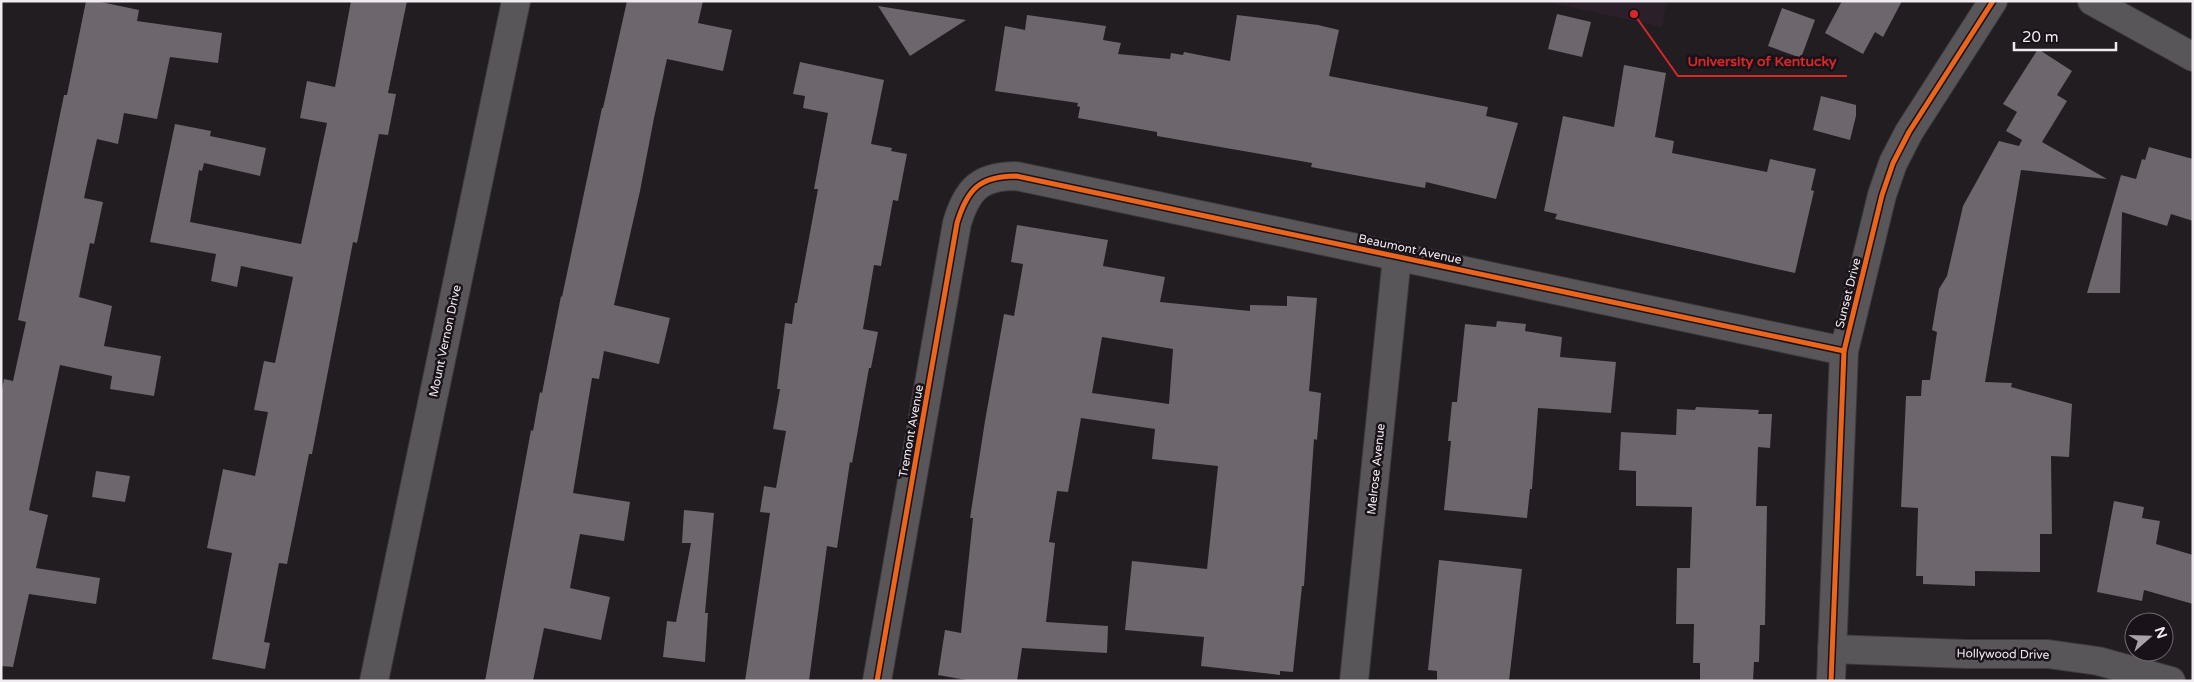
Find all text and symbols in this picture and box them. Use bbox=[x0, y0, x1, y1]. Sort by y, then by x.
scale bar bbox=[2014, 20, 2116, 52]
text: 20 m bbox=[2022, 28, 2059, 46]
callout: University of Kentucky bbox=[1678, 47, 1847, 76]
text: University of Kentucky bbox=[1687, 53, 1837, 70]
street label: Beaumont Avenue bbox=[1357, 231, 1463, 267]
street label: Sunset Drive bbox=[1833, 256, 1864, 329]
street label: Mount Vernon Drive bbox=[426, 283, 464, 398]
street label: Tremont Avenue bbox=[896, 383, 926, 478]
street label: Melrose Avenue bbox=[1364, 423, 1388, 515]
north arrow bbox=[2124, 612, 2174, 662]
text: N bbox=[2151, 625, 2171, 641]
street label: Hollywood Drive bbox=[1956, 646, 2050, 662]

